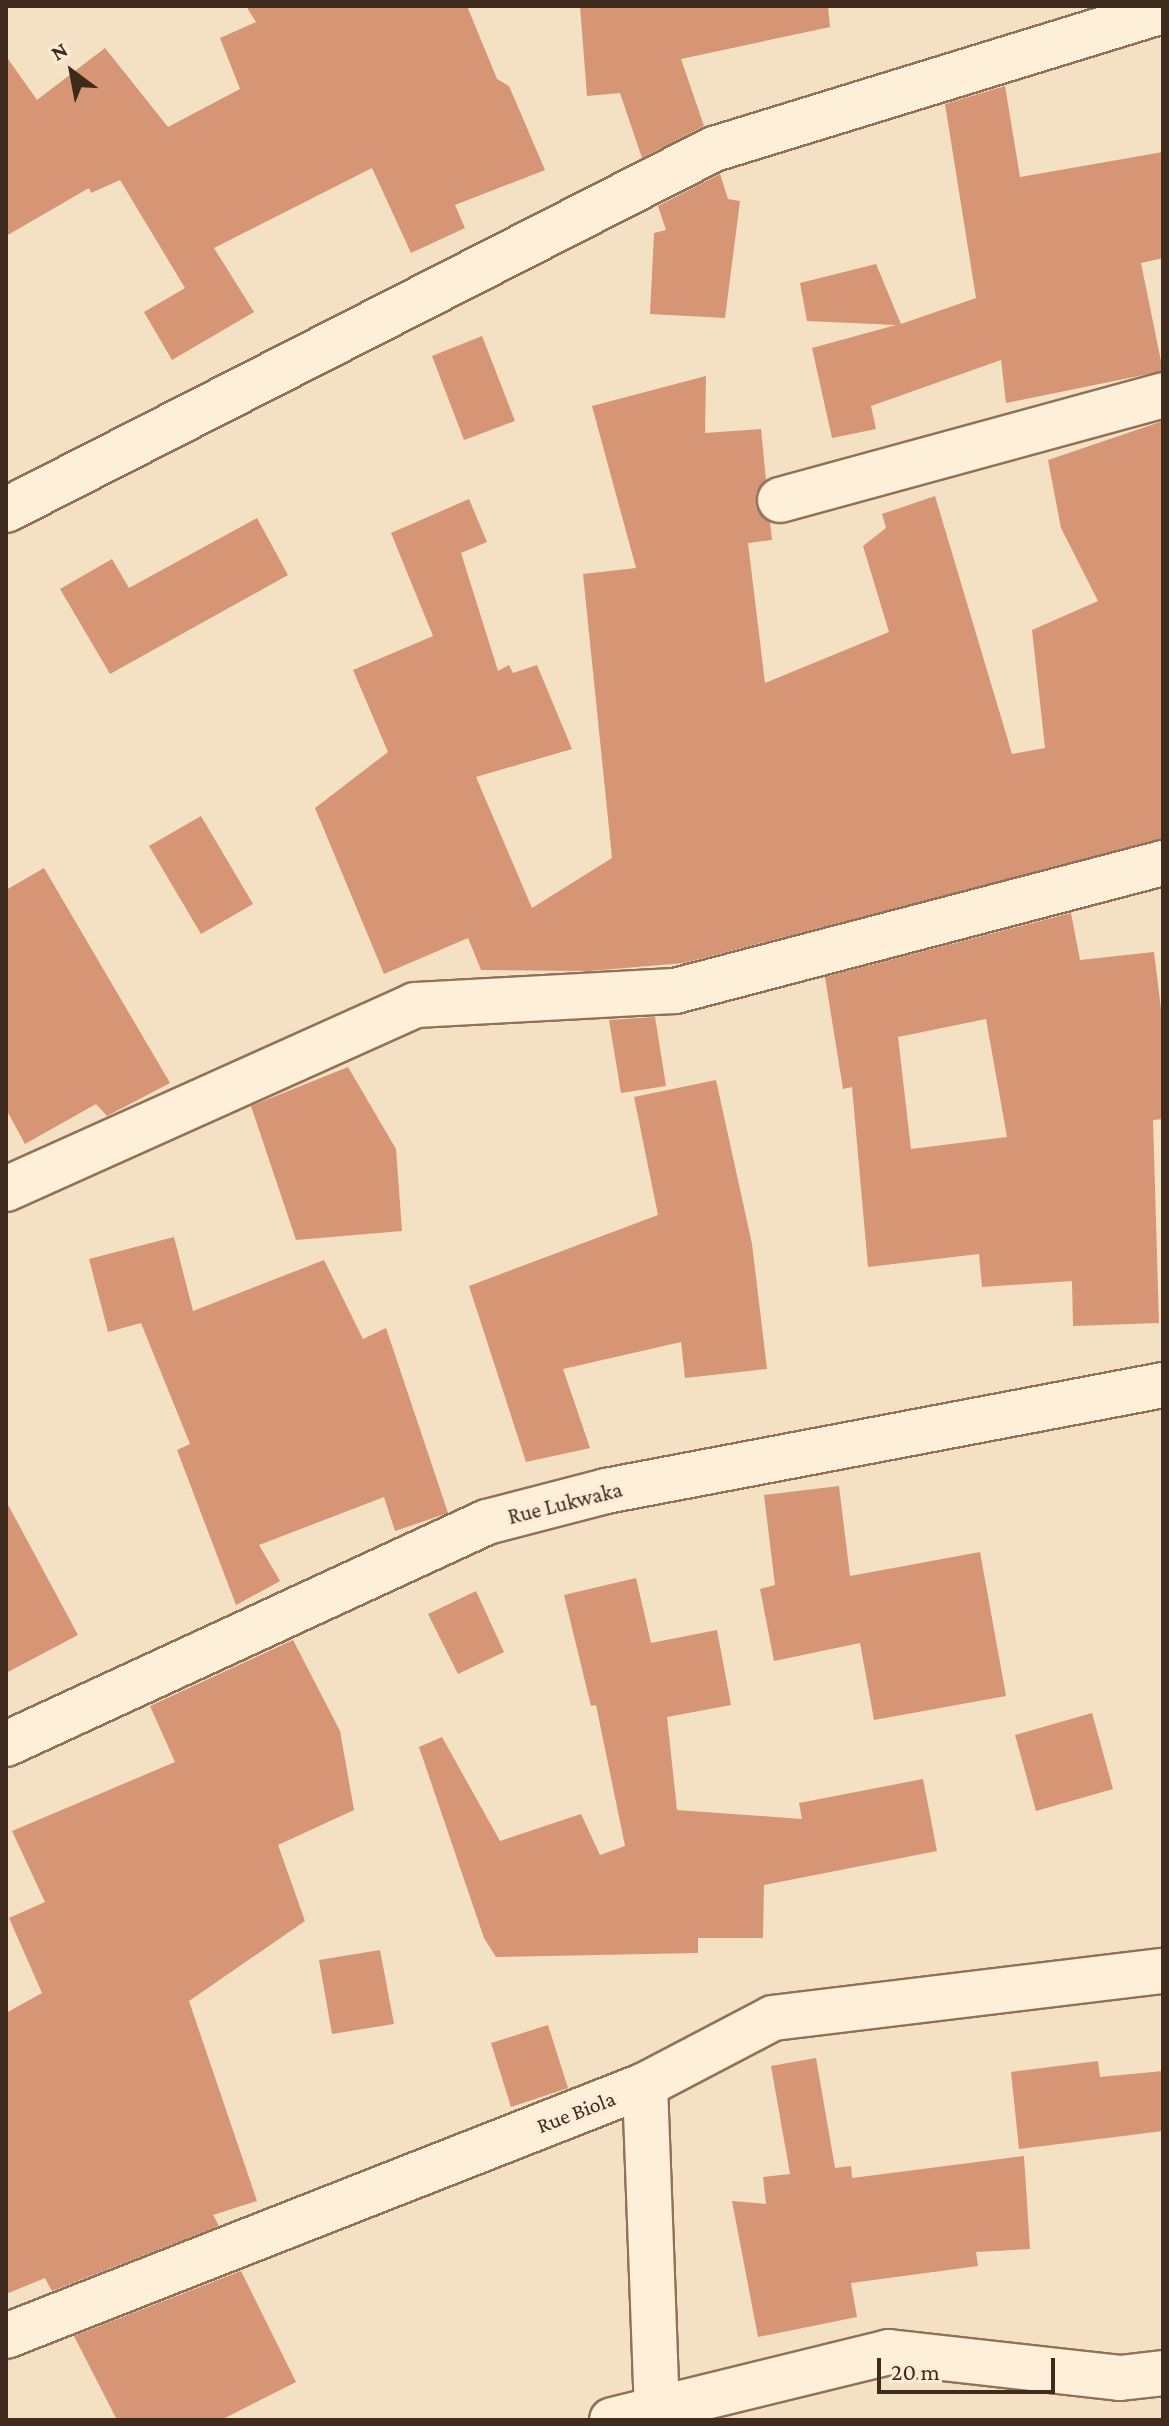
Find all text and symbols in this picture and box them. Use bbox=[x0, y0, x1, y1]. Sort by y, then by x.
north arrow bbox=[32, 32, 112, 112]
text: N bbox=[46, 37, 72, 66]
street label: Rue Lukwaka bbox=[505, 1476, 625, 1530]
street label: Rue Biola bbox=[533, 2085, 619, 2139]
scale bar bbox=[881, 2342, 1059, 2392]
text: 20 m bbox=[891, 2358, 940, 2385]

